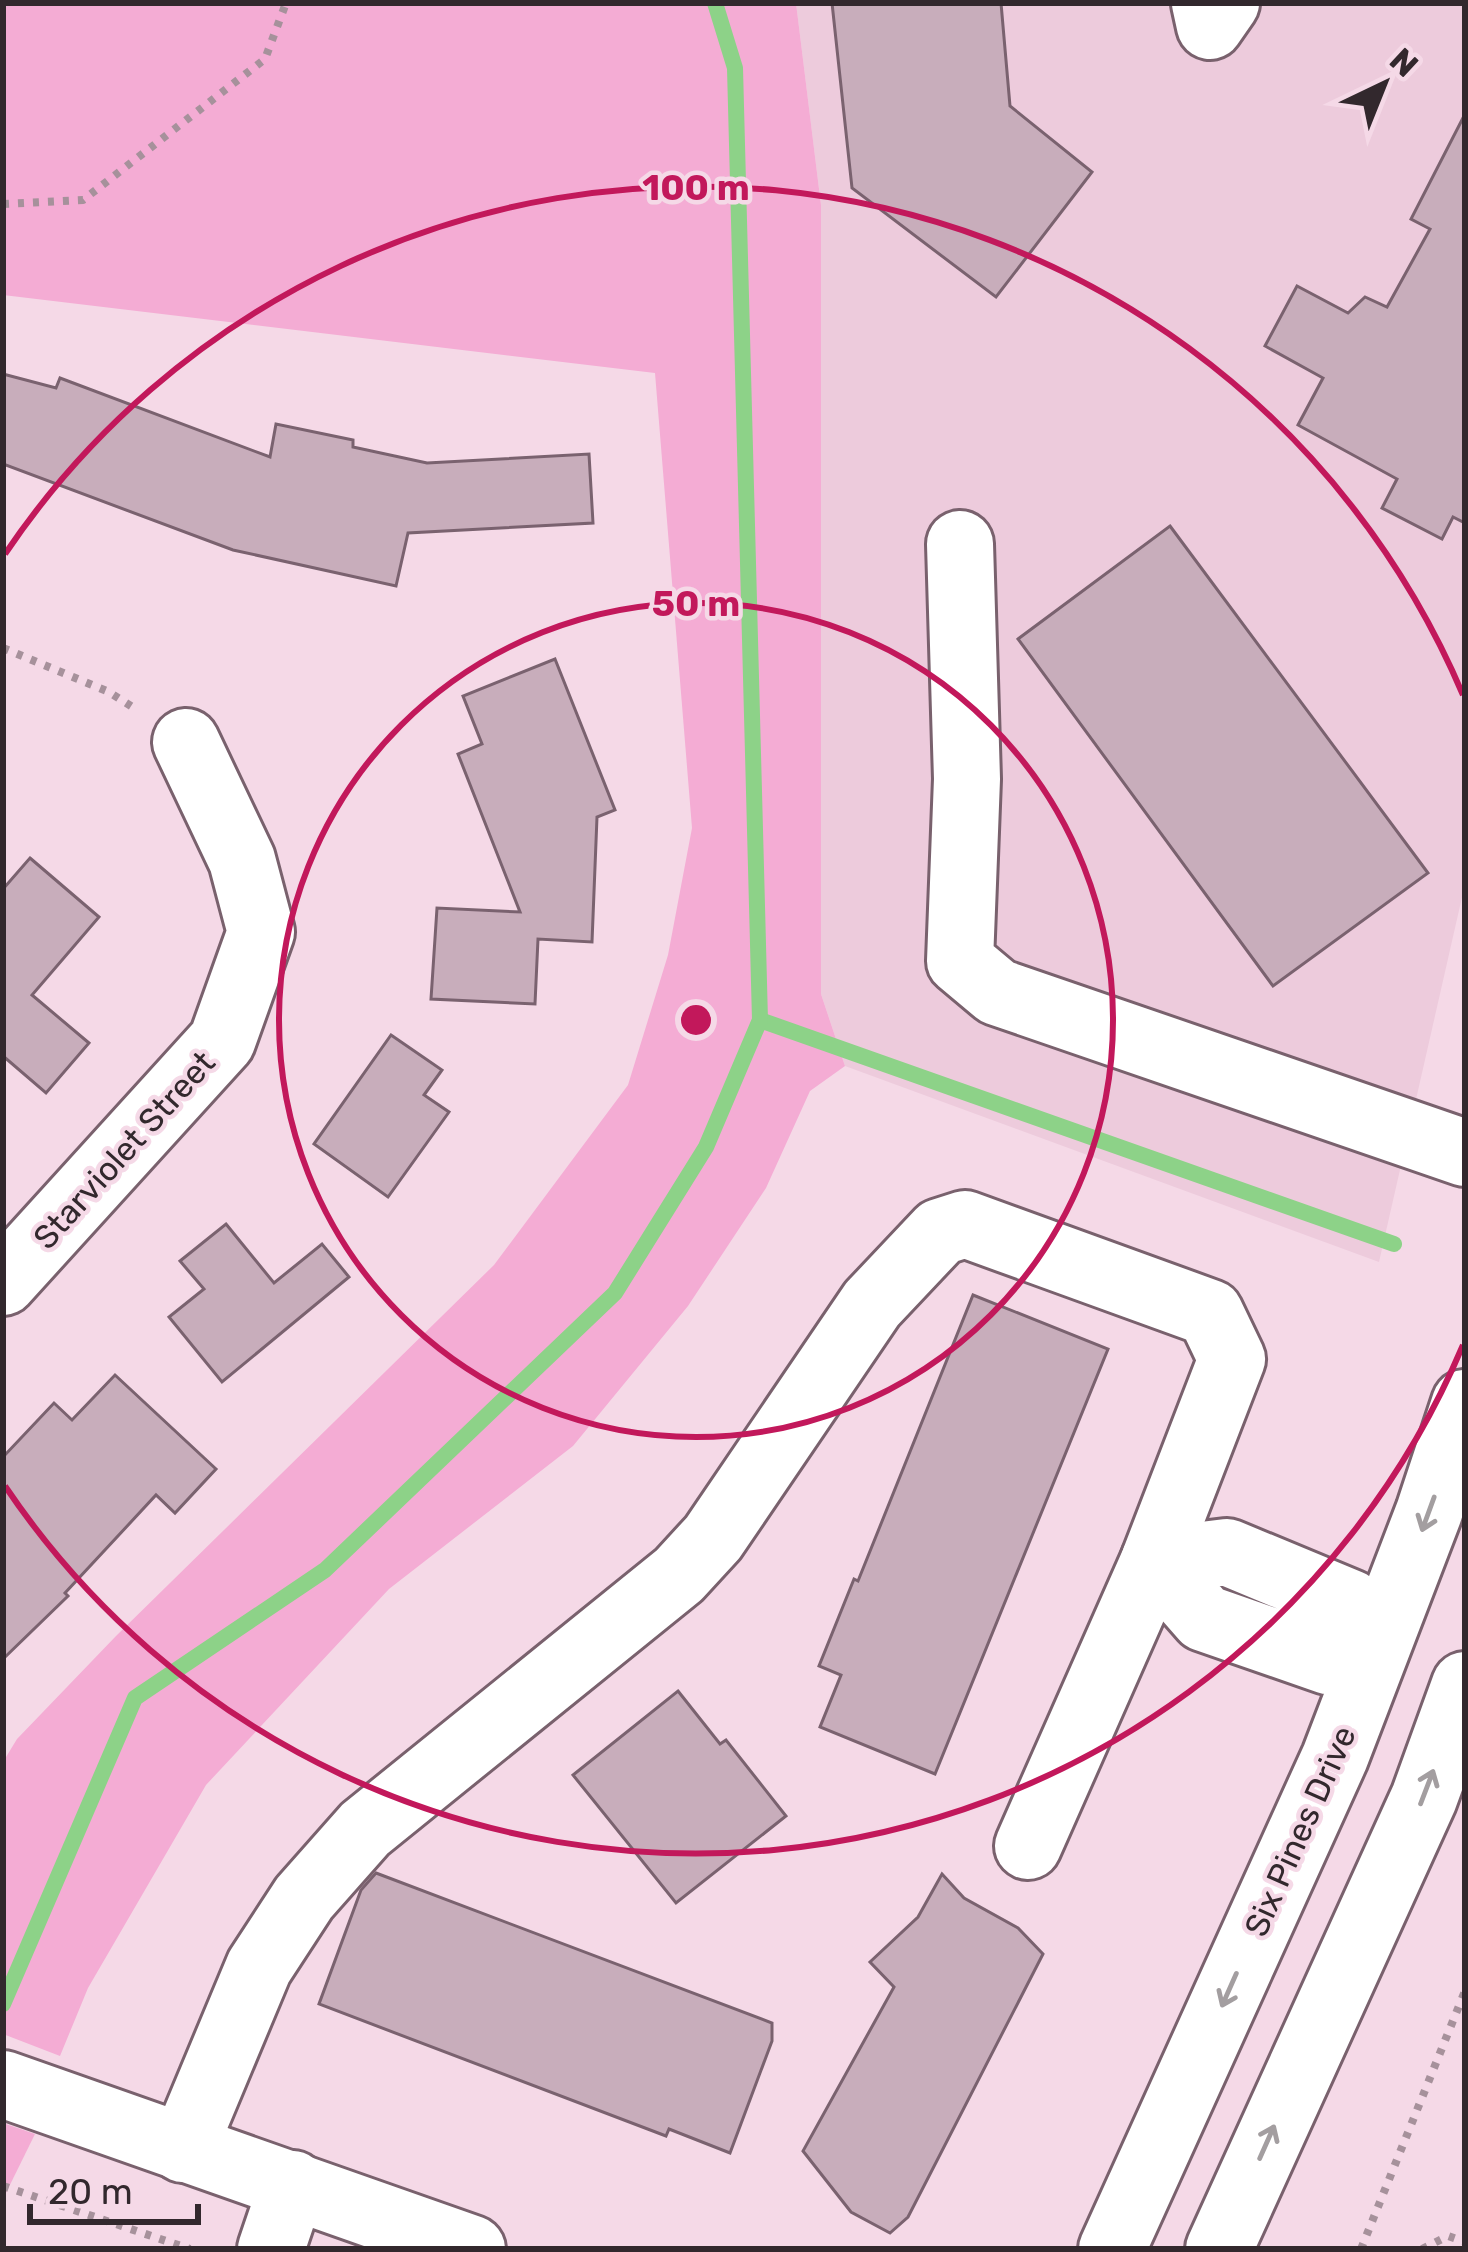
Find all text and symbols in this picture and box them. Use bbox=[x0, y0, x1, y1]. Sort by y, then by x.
north arrow bbox=[1324, 24, 1444, 144]
text: N bbox=[1382, 40, 1426, 85]
text: 100 m bbox=[642, 166, 750, 209]
text: 50 m bbox=[652, 582, 740, 625]
centre of rings bbox=[675, 999, 717, 1041]
street label: Starviolet Street bbox=[25, 1043, 223, 1257]
one-way arrow bbox=[1416, 1495, 1437, 1532]
street label: Six Pines Drive bbox=[1236, 1720, 1364, 1942]
one-way arrow bbox=[1418, 1769, 1440, 1806]
one-way arrow bbox=[1217, 1972, 1239, 2008]
one-way arrow bbox=[1257, 2125, 1279, 2161]
scale bar bbox=[30, 2150, 198, 2224]
text: 20 m bbox=[48, 2170, 133, 2213]

